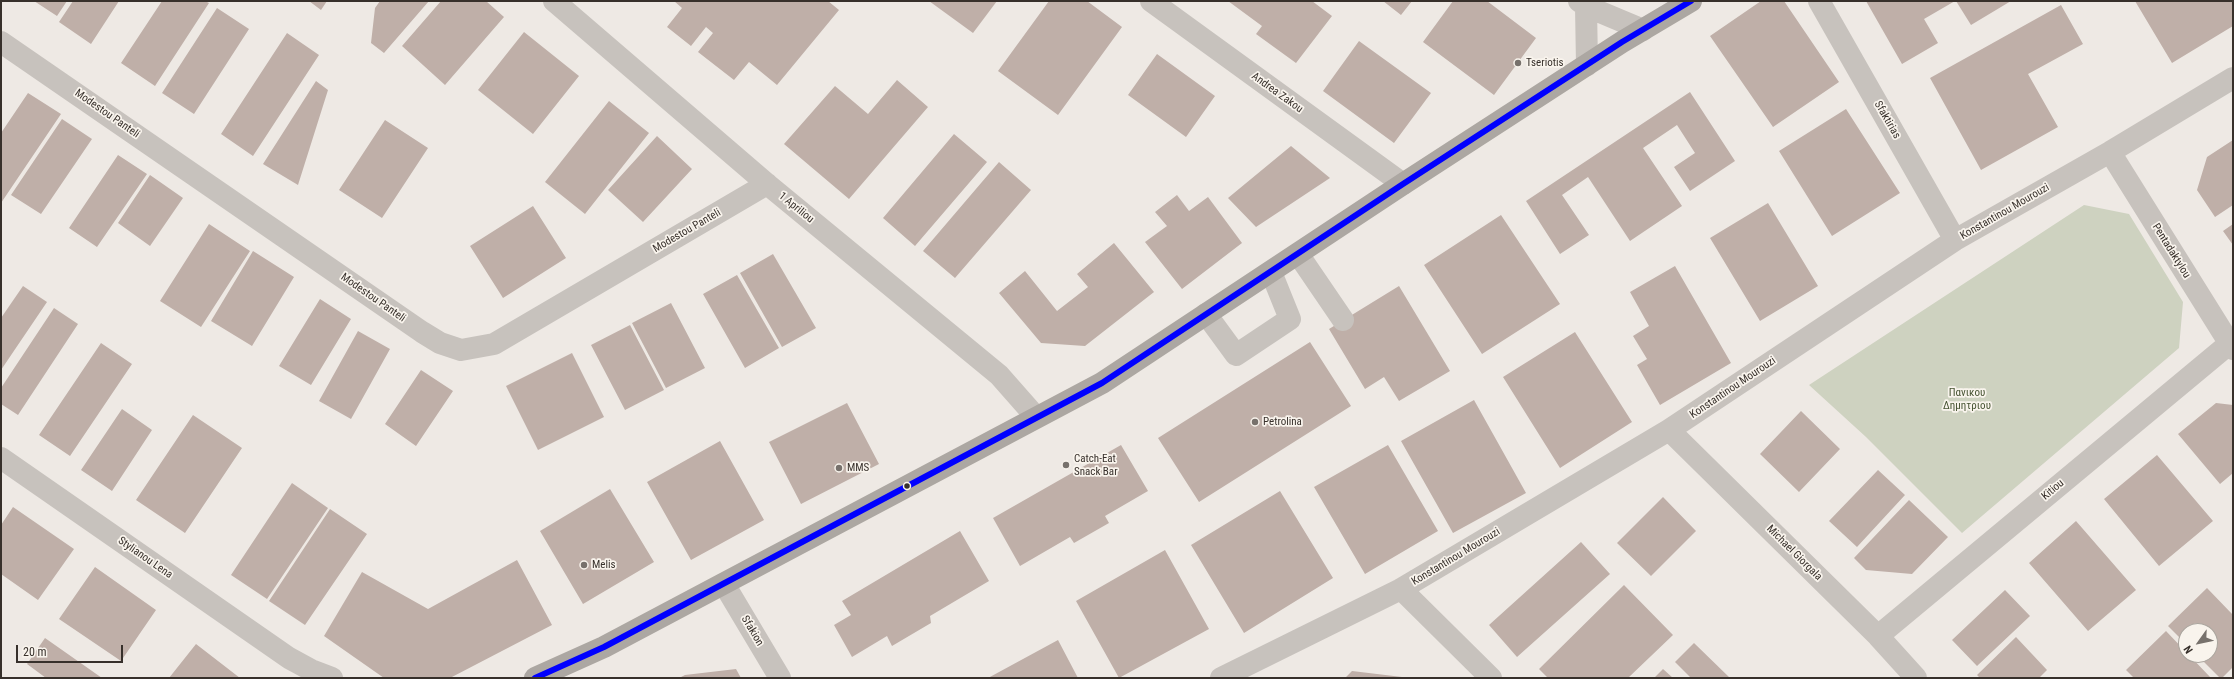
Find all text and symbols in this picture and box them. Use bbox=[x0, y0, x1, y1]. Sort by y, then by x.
place label: Tseriotis bbox=[1526, 56, 1563, 70]
marker: Tseriotis bbox=[1513, 58, 1523, 68]
street label: Andrea Zakou bbox=[1249, 70, 1305, 116]
street label: Modestou Panteli bbox=[72, 87, 142, 141]
street label: Sfaktirias bbox=[1871, 99, 1903, 141]
street label: Konstantinou Mourouzi bbox=[1958, 181, 2052, 243]
street label: 1 Apriliou bbox=[776, 190, 816, 226]
street label: Modestou Panteli bbox=[651, 206, 723, 256]
street label: Pentadaktylou bbox=[2149, 221, 2193, 281]
street label: Modestou Panteli bbox=[338, 271, 408, 325]
street label: Konstantinou Mourouzi bbox=[1688, 354, 1778, 422]
park label: Πανικου Δημητριου bbox=[1943, 386, 1991, 412]
place label: Petrolina bbox=[1263, 415, 1302, 429]
marker: Petrolina bbox=[1250, 417, 1260, 427]
place label: Catch-Eat Snack Bar bbox=[1074, 452, 1117, 478]
marker: Catch-Eat Snack Bar bbox=[1061, 460, 1071, 470]
place label: MMS bbox=[847, 461, 869, 475]
marker: MMS bbox=[834, 463, 844, 473]
street label: Kitiou bbox=[2039, 477, 2067, 503]
unlabelled marker bbox=[902, 481, 912, 491]
street label: Michael Giorgala bbox=[1764, 523, 1824, 583]
street label: Konstantinou Mourouzi bbox=[1409, 525, 1503, 589]
street label: Stylianou Lena bbox=[115, 534, 175, 582]
place label: Melis bbox=[592, 558, 616, 572]
marker: Melis bbox=[579, 560, 589, 570]
street label: Sfakion bbox=[738, 614, 766, 648]
north arrow bbox=[2178, 623, 2218, 663]
scale bar bbox=[18, 637, 125, 663]
text: N bbox=[2181, 643, 2196, 656]
text: 20 m bbox=[23, 645, 47, 659]

